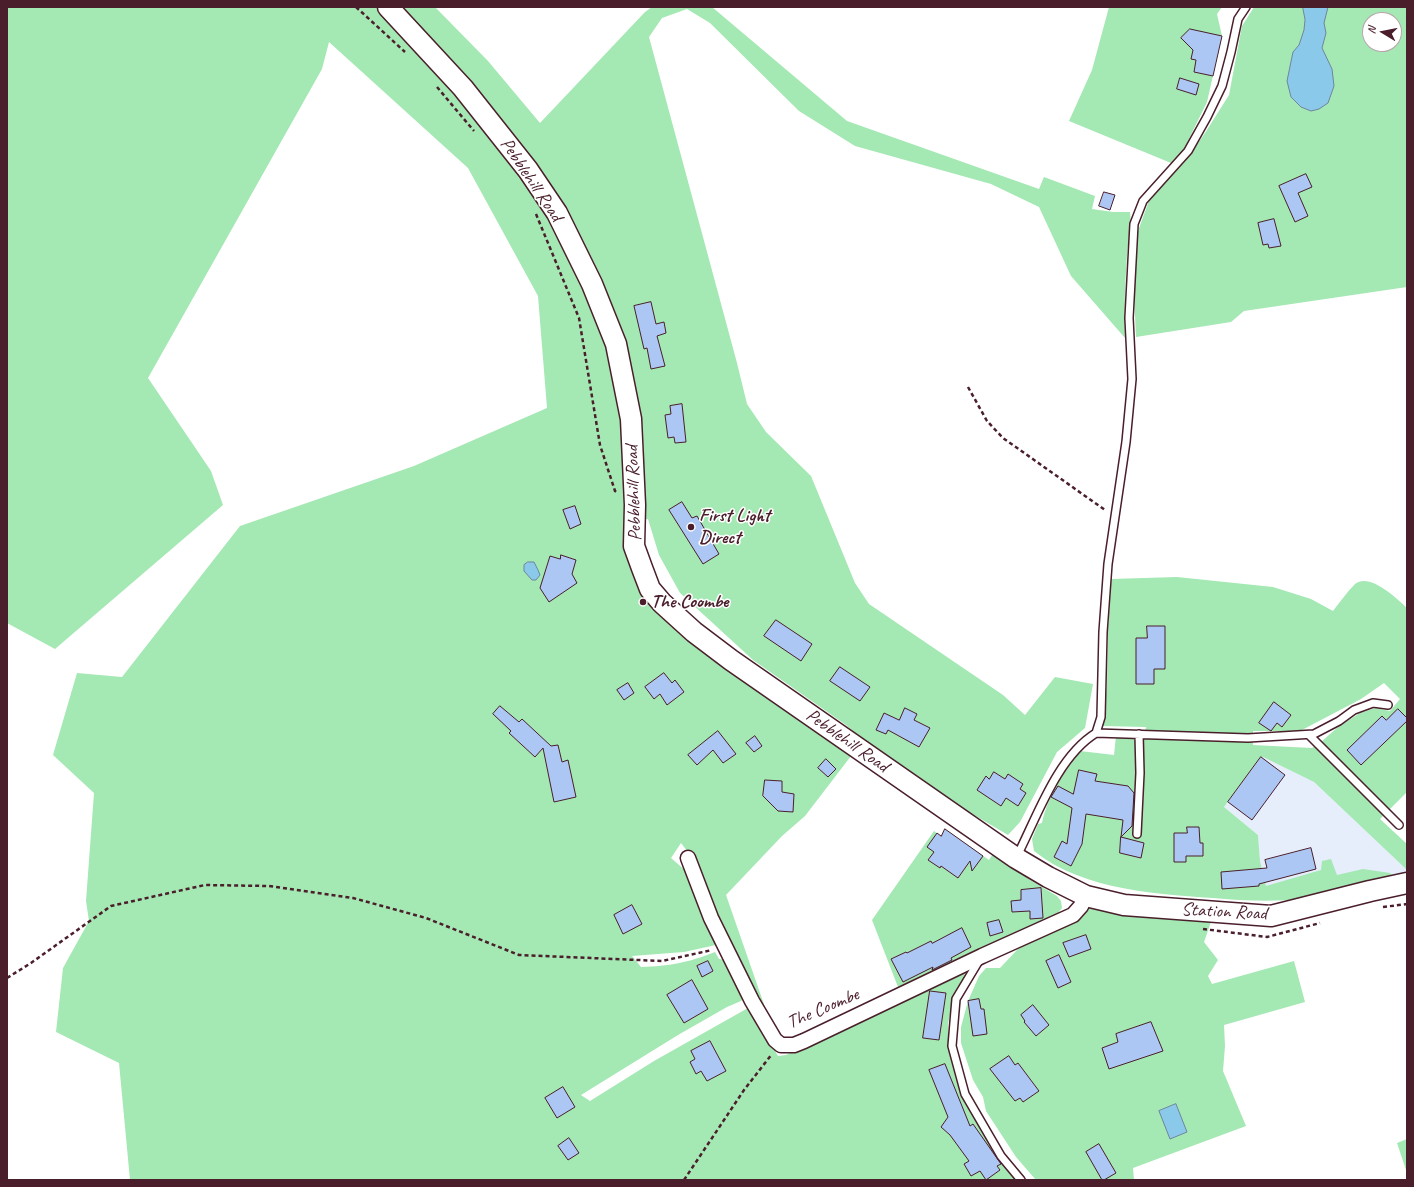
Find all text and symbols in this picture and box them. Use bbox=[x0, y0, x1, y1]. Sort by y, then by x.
north arrow bbox=[1362, 12, 1402, 52]
text: N bbox=[1364, 26, 1379, 35]
street label: Pebblehill Road bbox=[495, 134, 567, 226]
street label: Pebblehill Road bbox=[621, 445, 647, 541]
place label: First Light Direct bbox=[699, 505, 770, 549]
marker: First Light Direct bbox=[686, 522, 696, 532]
place label: The Coombe bbox=[651, 591, 728, 613]
marker: The Coombe bbox=[638, 597, 648, 607]
street label: Pebblehill Road bbox=[801, 704, 893, 778]
street label: Station Road bbox=[1181, 898, 1267, 926]
street label: The Coombe bbox=[784, 984, 862, 1034]

